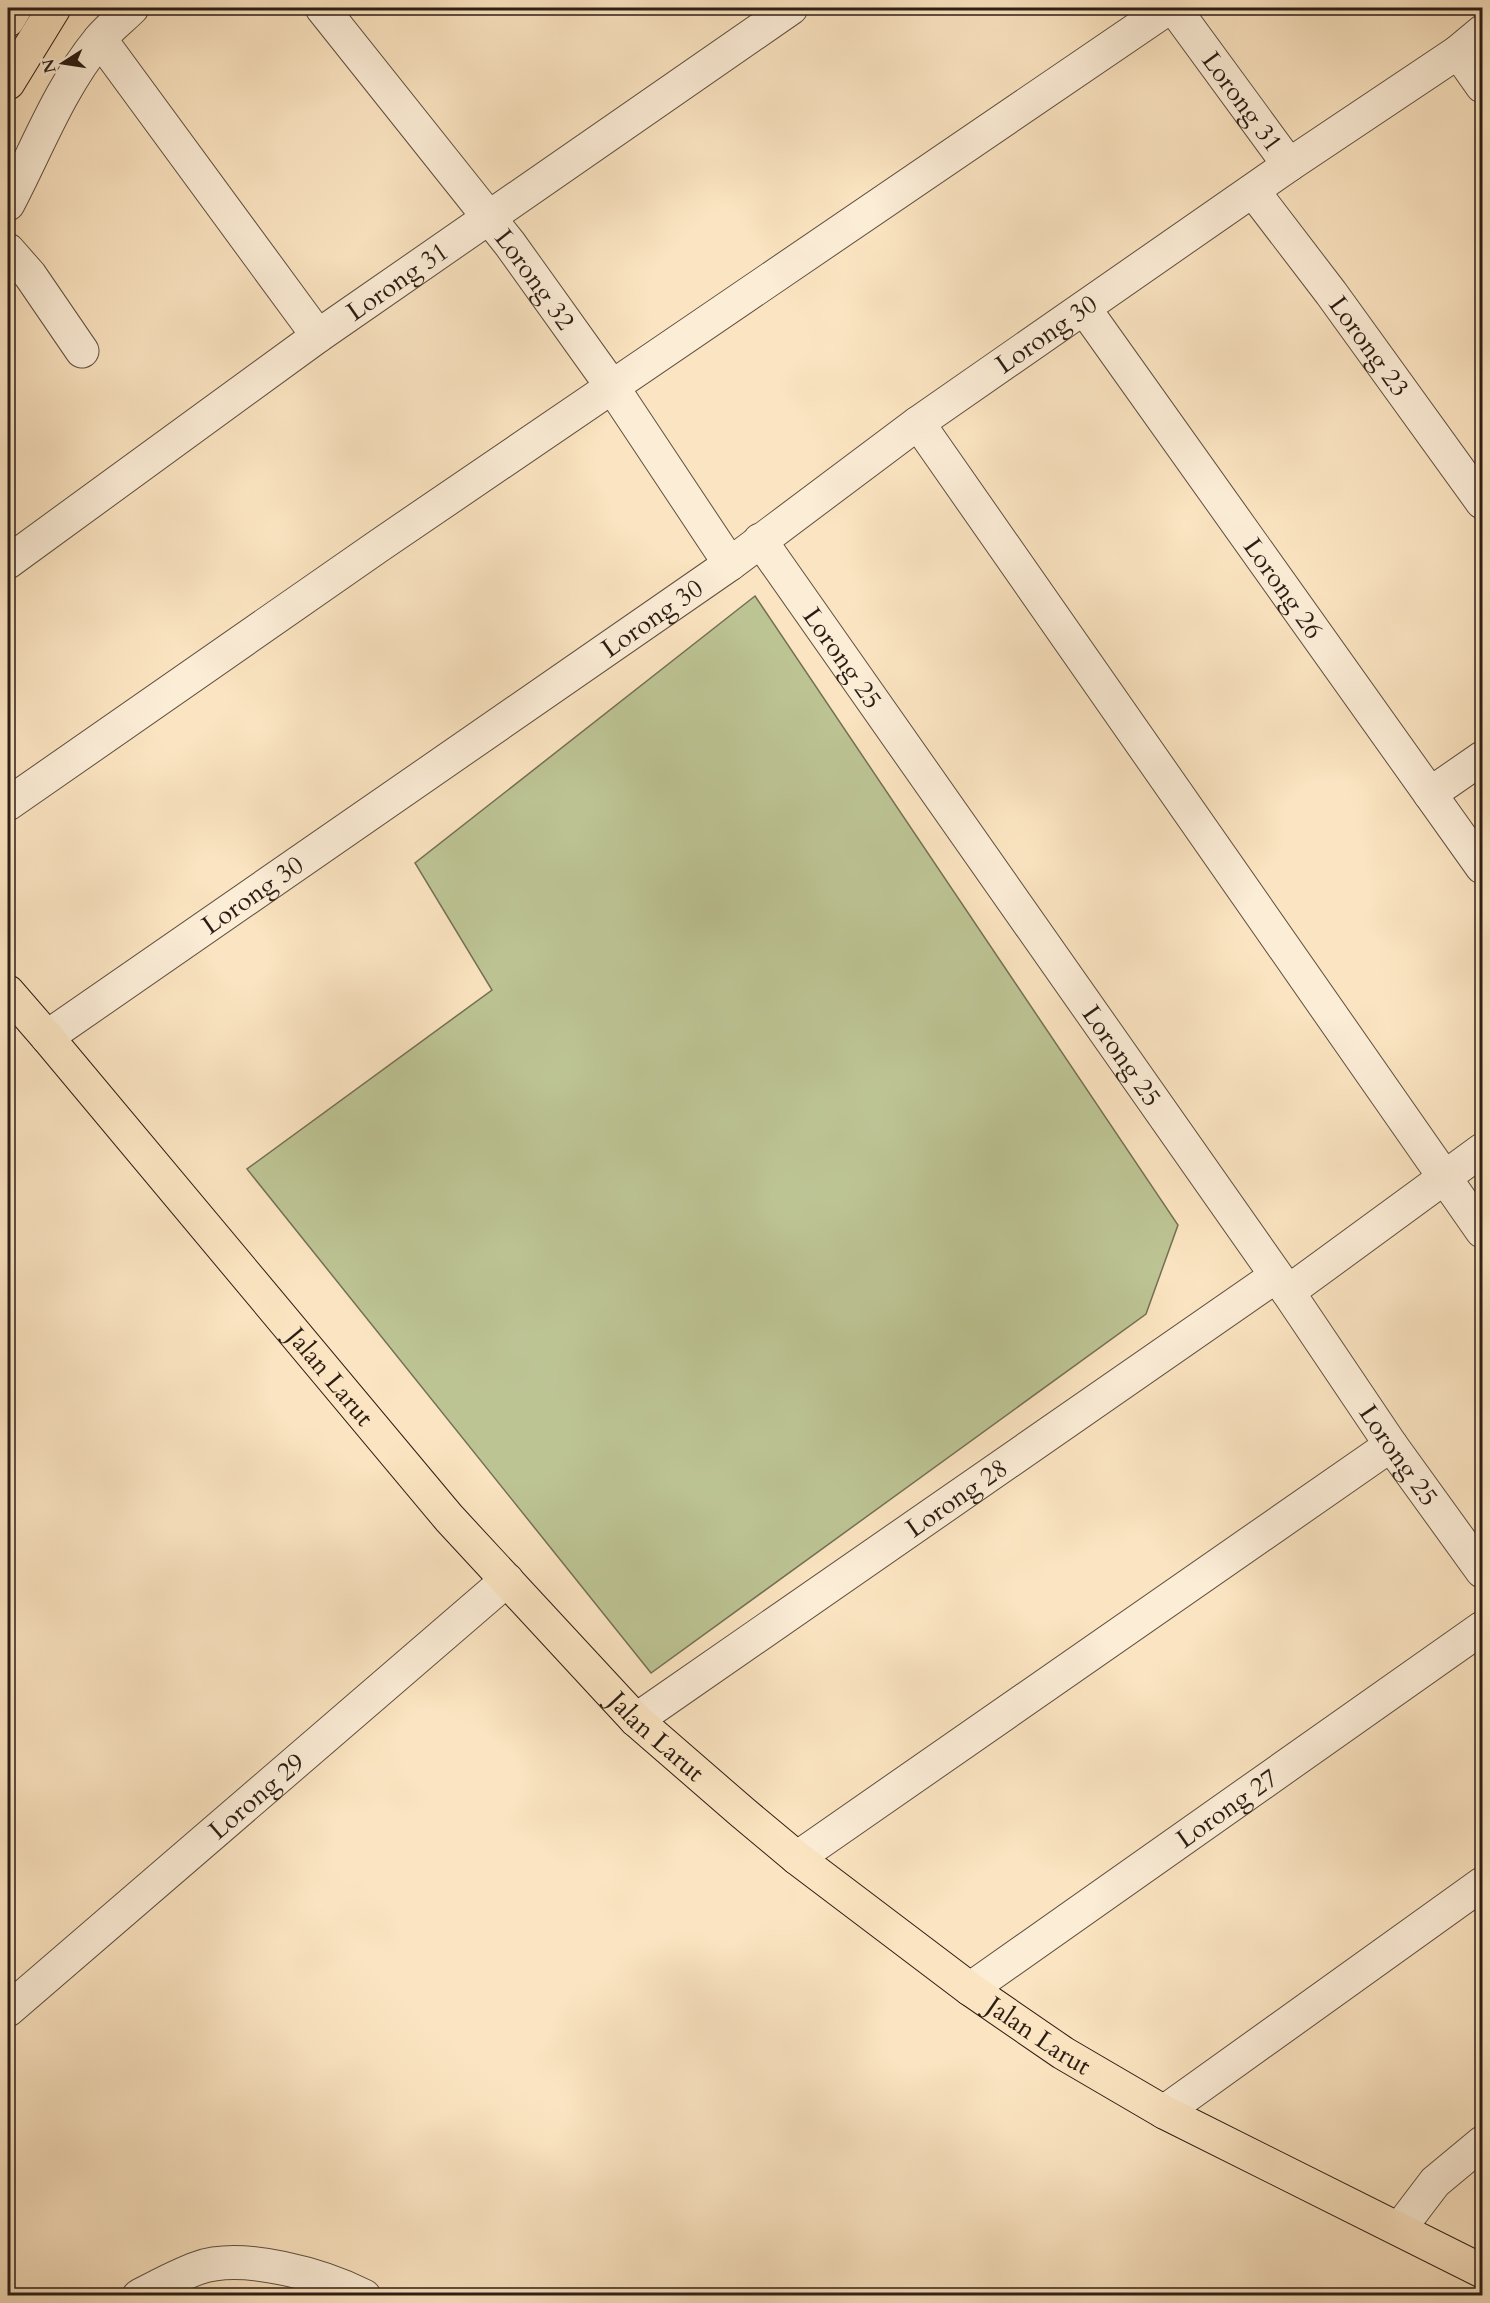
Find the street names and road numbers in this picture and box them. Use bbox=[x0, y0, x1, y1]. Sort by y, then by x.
street label: Lorong 31 bbox=[1194, 44, 1291, 159]
street label: Lorong 32 bbox=[487, 221, 583, 337]
street label: Lorong 31 bbox=[339, 234, 455, 329]
street label: Lorong 30 bbox=[988, 286, 1104, 381]
street label: Lorong 23 bbox=[1321, 289, 1418, 404]
street label: Lorong 26 bbox=[1236, 531, 1332, 646]
street label: Lorong 30 bbox=[594, 570, 710, 665]
street label: Lorong 25 bbox=[795, 600, 890, 716]
street label: Lorong 30 bbox=[195, 847, 310, 942]
street label: Lorong 25 bbox=[1074, 998, 1170, 1113]
street label: Jalan Larut bbox=[277, 1317, 382, 1433]
street label: Lorong 25 bbox=[1351, 1398, 1447, 1513]
street label: Lorong 28 bbox=[899, 1450, 1014, 1545]
street label: Jalan Larut bbox=[598, 1681, 712, 1789]
street label: Lorong 29 bbox=[201, 1745, 312, 1847]
street label: Lorong 27 bbox=[1169, 1760, 1284, 1856]
street label: Jalan Larut bbox=[976, 1986, 1097, 2083]

